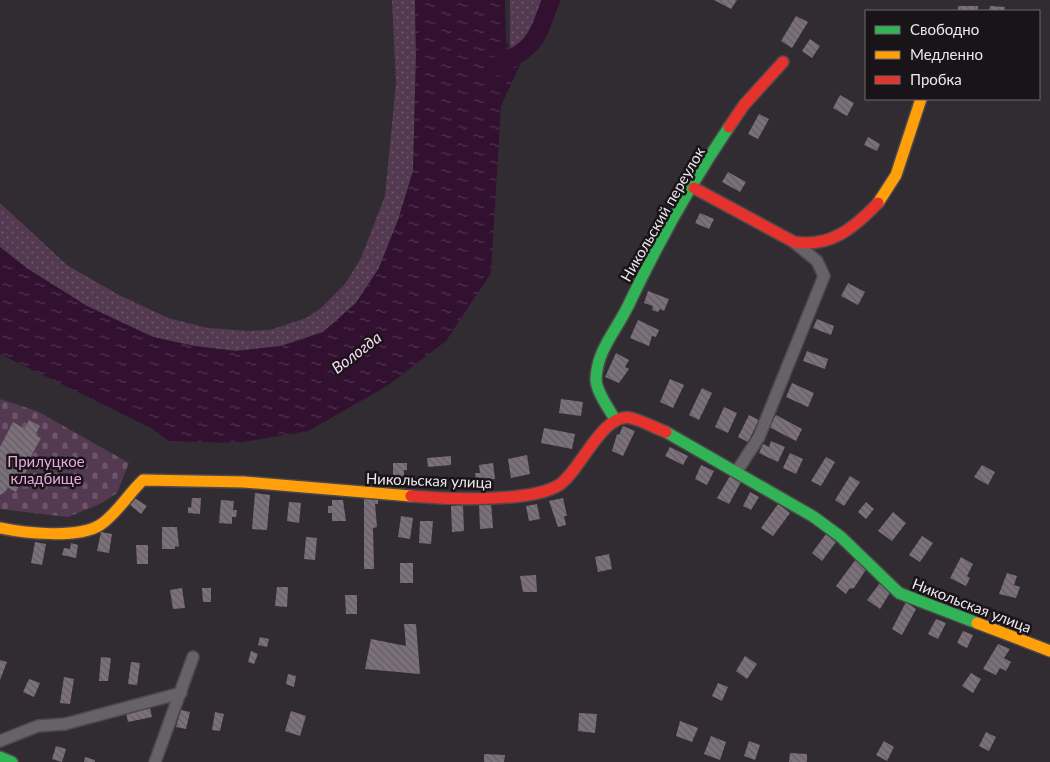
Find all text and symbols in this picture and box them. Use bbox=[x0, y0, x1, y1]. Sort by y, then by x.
legend bbox=[865, 10, 1040, 100]
text: Свободно bbox=[910, 20, 979, 38]
text: Медленно bbox=[910, 45, 983, 63]
text: Пробка bbox=[910, 70, 962, 88]
street label: Никольский переулок bbox=[616, 143, 708, 284]
water label: Вологда bbox=[327, 327, 385, 377]
park label: Прилуцкое кладбище bbox=[7, 452, 85, 487]
street label: Никольская улица bbox=[366, 469, 492, 491]
street label: Никольская улица bbox=[910, 574, 1034, 636]

